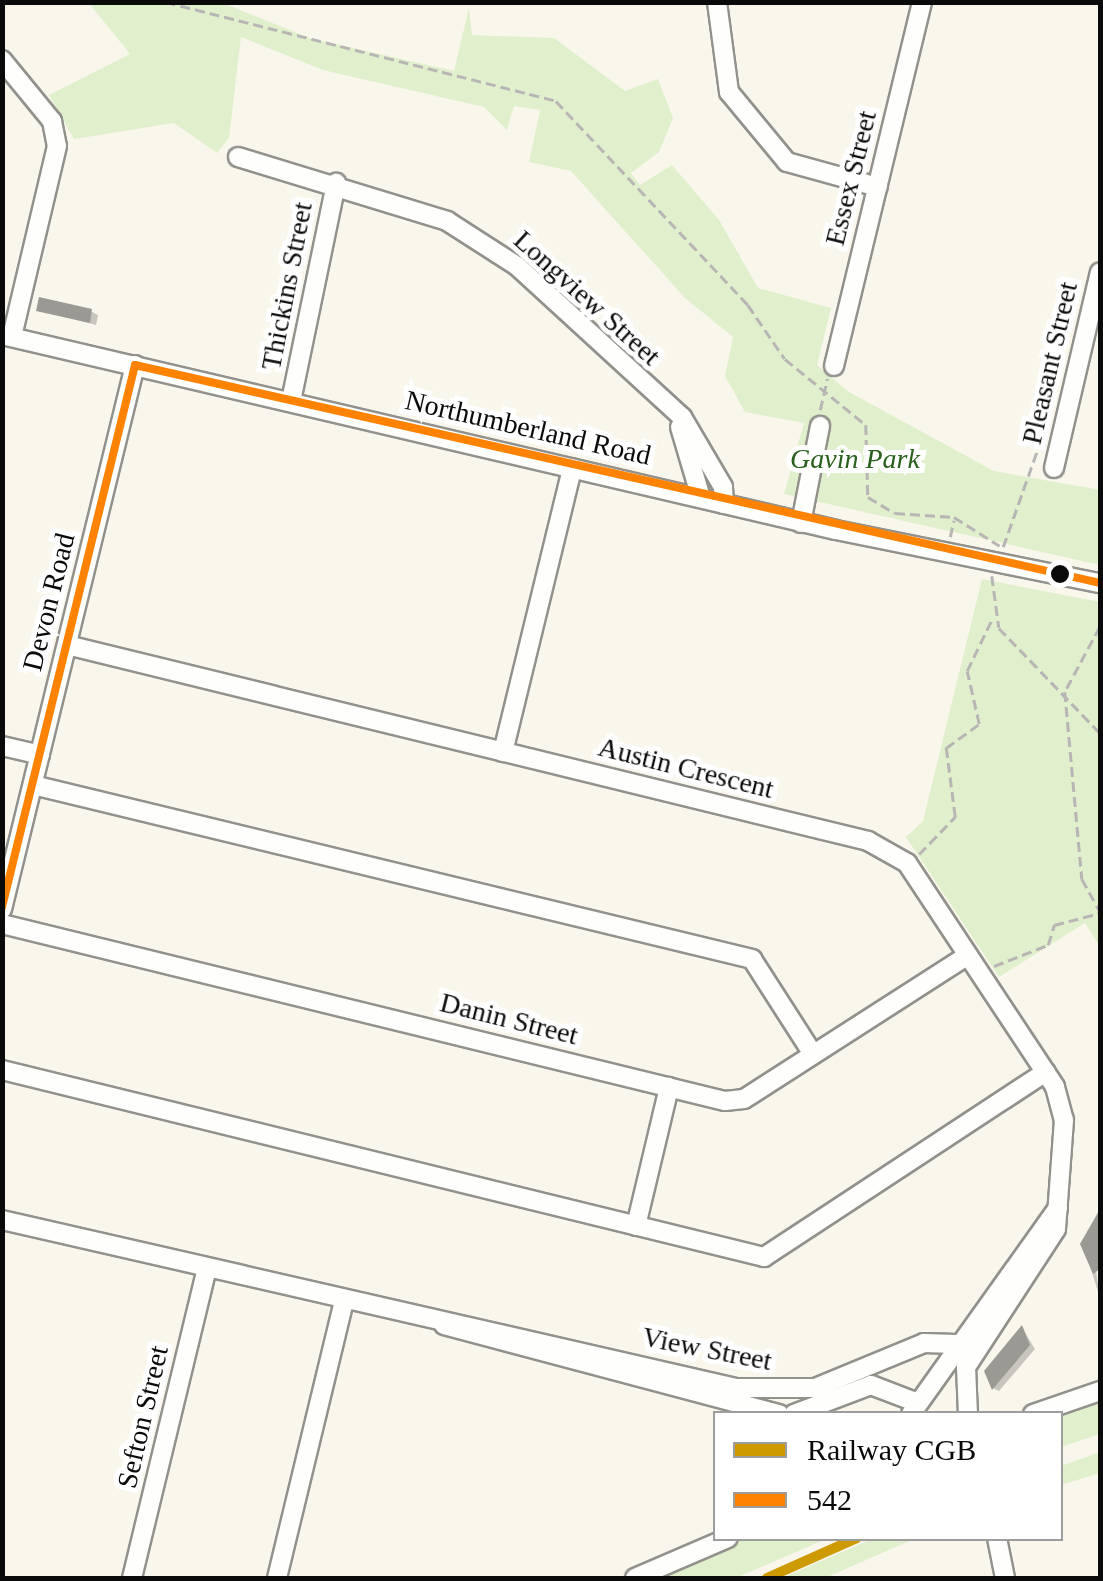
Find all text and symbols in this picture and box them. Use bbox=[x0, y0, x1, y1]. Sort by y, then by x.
street label: Essex Street bbox=[818, 107, 884, 249]
street label: Thickins Street bbox=[254, 199, 320, 373]
street label: Longview Street bbox=[507, 223, 667, 373]
street label: Pleasant Street bbox=[1015, 279, 1085, 447]
street label: Northumberland Road bbox=[402, 383, 654, 473]
park label: Gavin Park bbox=[790, 442, 920, 476]
street label: Devon Road bbox=[16, 530, 82, 674]
unlabelled marker bbox=[1050, 564, 1070, 584]
street label: Austin Crescent bbox=[595, 730, 777, 806]
street label: Danin Street bbox=[437, 986, 581, 1052]
street label: View Street bbox=[639, 1320, 775, 1378]
street label: Sefton Street bbox=[110, 1342, 176, 1492]
legend bbox=[713, 1411, 1063, 1541]
text: Railway CGB bbox=[807, 1433, 976, 1466]
text: 542 bbox=[807, 1483, 852, 1516]

